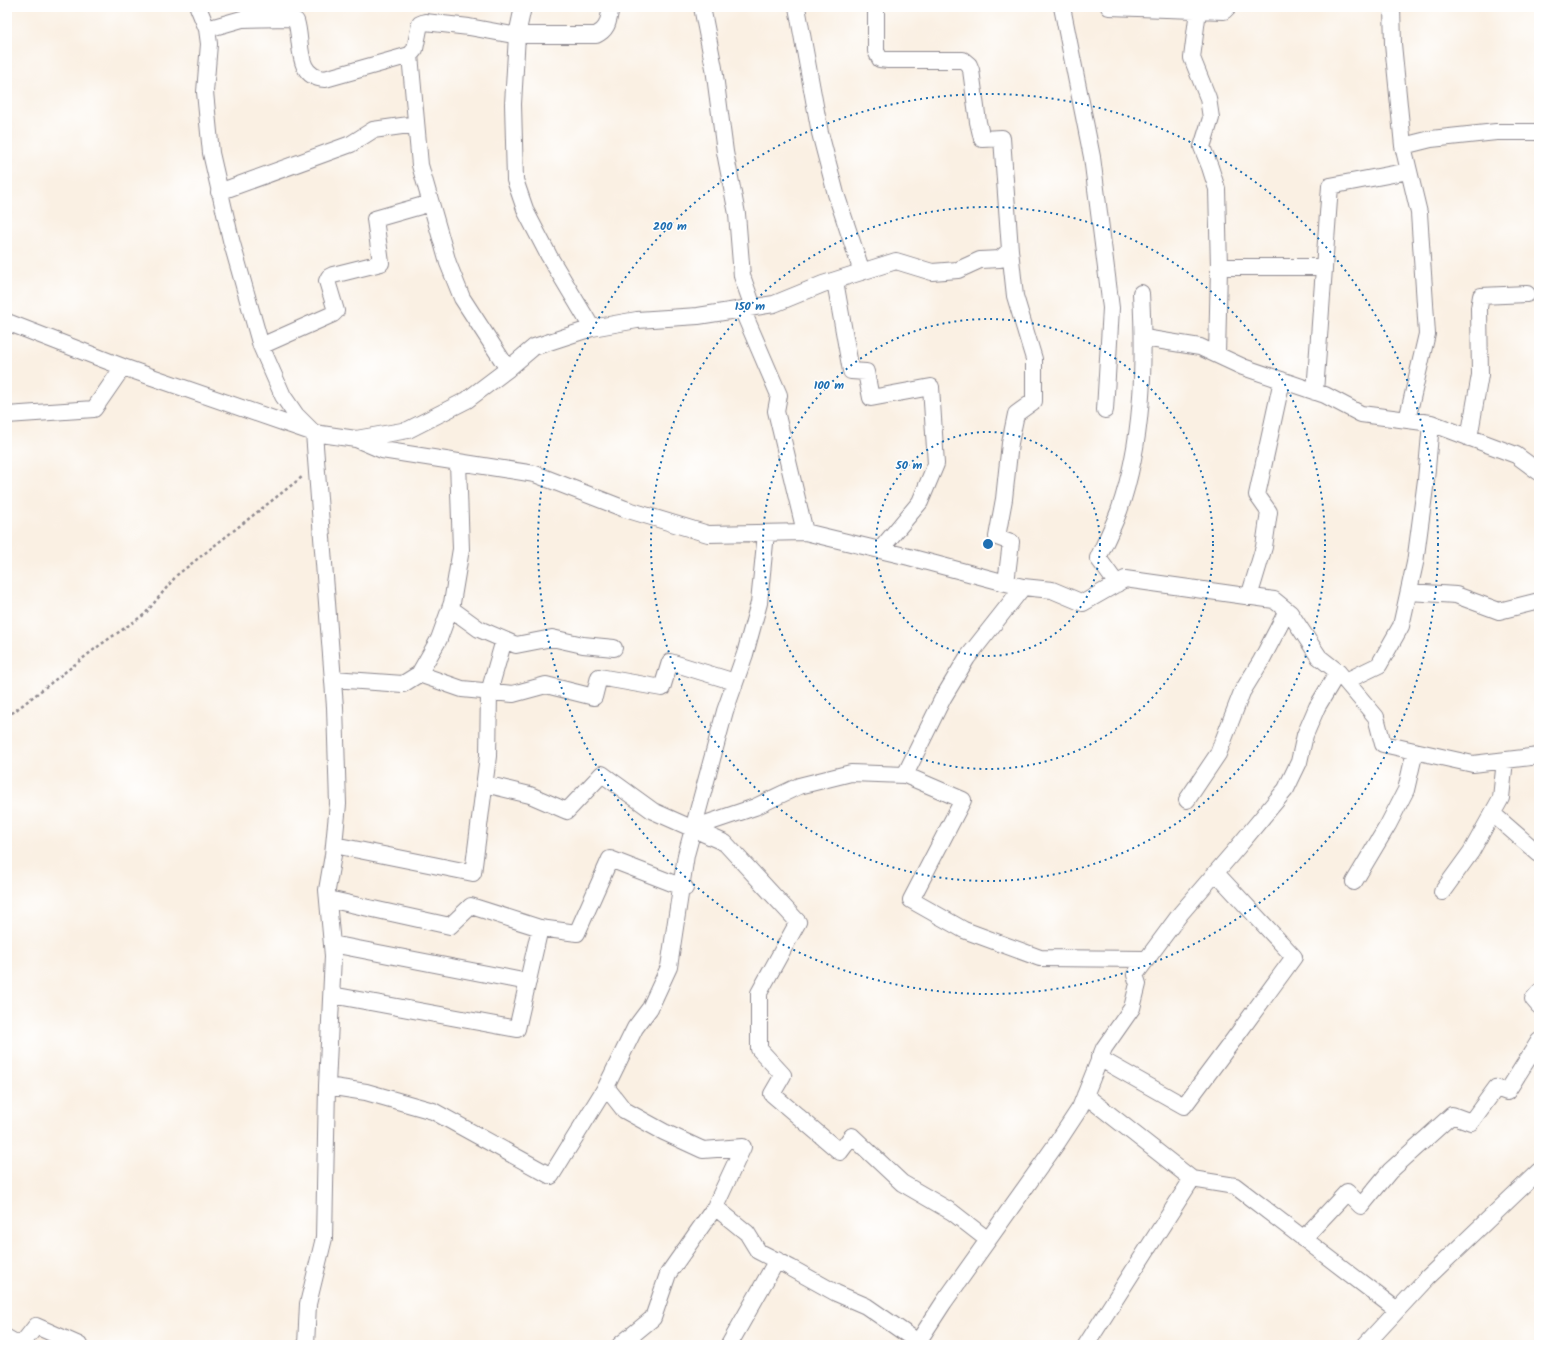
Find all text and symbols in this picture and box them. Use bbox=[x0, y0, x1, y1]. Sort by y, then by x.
text: 200 m bbox=[653, 217, 687, 236]
text: 150 m bbox=[735, 297, 765, 316]
text: 100 m bbox=[814, 376, 844, 395]
text: 50 m bbox=[895, 456, 923, 475]
centre of rings bbox=[981, 537, 995, 551]

